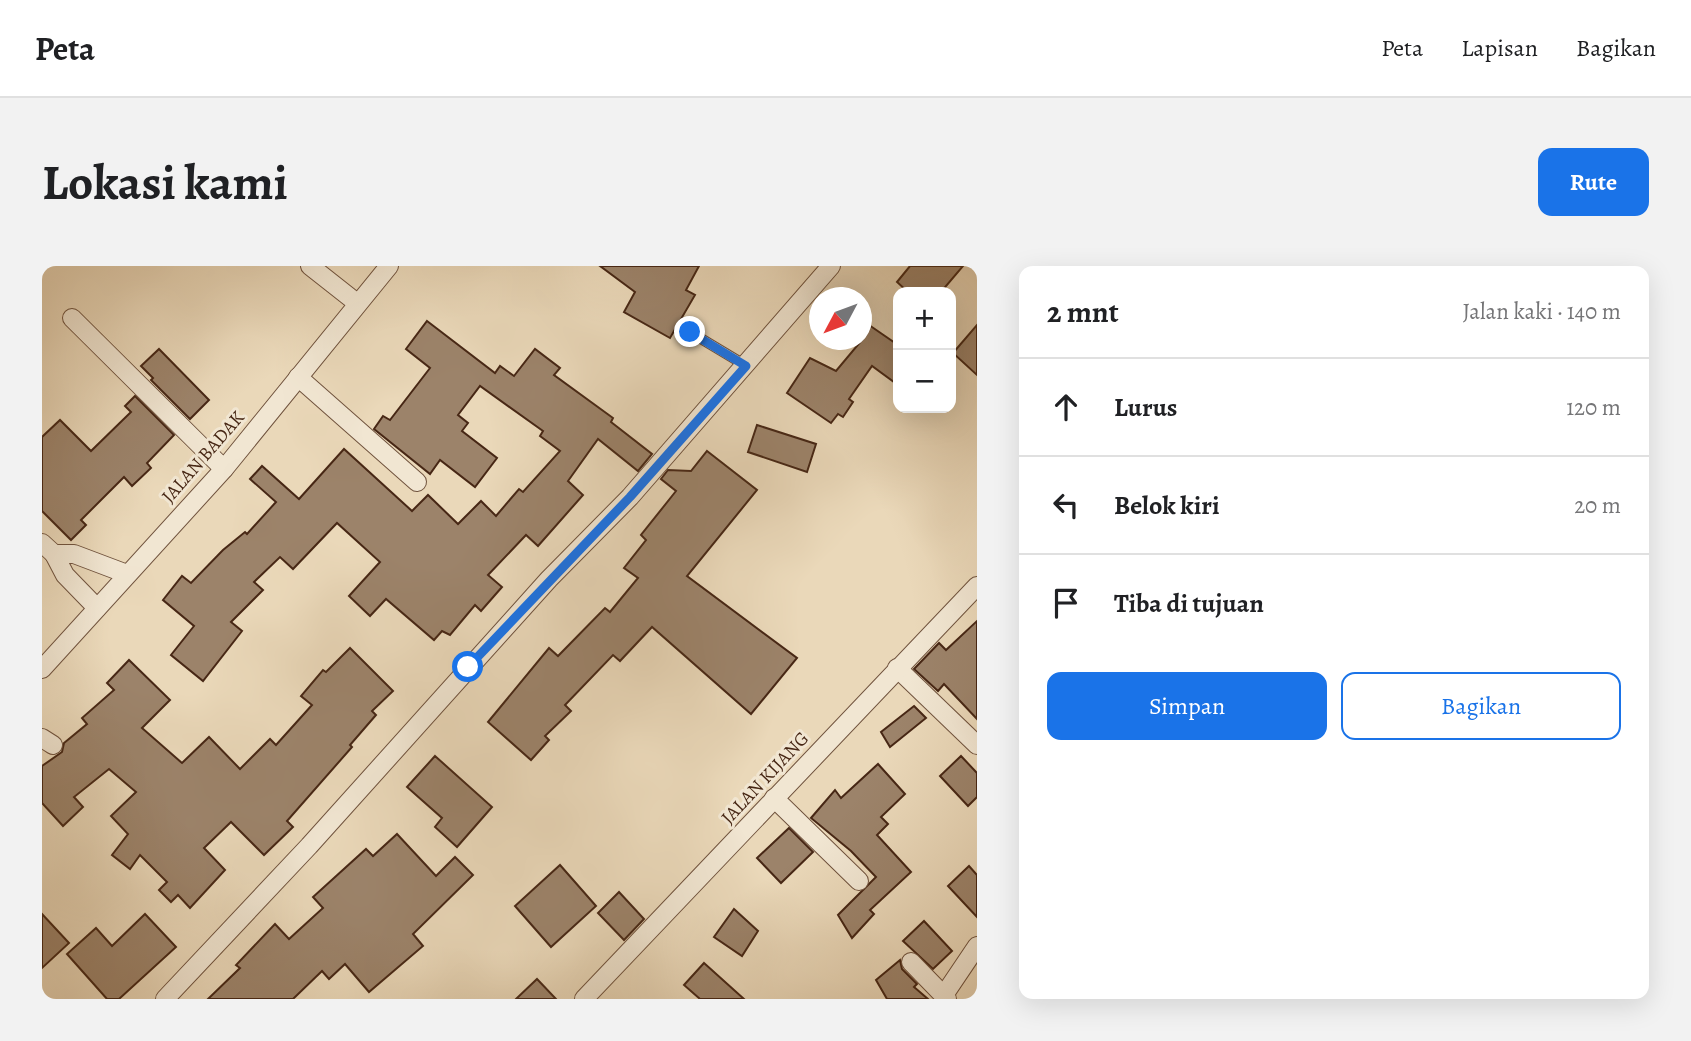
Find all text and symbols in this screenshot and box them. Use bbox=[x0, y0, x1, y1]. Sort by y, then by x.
text: Peta bbox=[35, 26, 95, 71]
text: Peta bbox=[1381, 32, 1423, 64]
text: Lapisan bbox=[1461, 32, 1538, 64]
text: Bagikan bbox=[1576, 32, 1656, 64]
button: Rute bbox=[1538, 148, 1649, 216]
text: Lokasi kami bbox=[42, 149, 288, 216]
north arrow bbox=[809, 287, 872, 350]
map controls bbox=[893, 287, 956, 413]
button: + bbox=[893, 287, 956, 350]
text: 2 mnt bbox=[1047, 292, 1119, 332]
text: Jalan kaki · 140 m bbox=[1462, 296, 1621, 327]
route end bbox=[674, 316, 705, 347]
button: − bbox=[893, 350, 956, 413]
icon: ahead bbox=[1047, 388, 1085, 426]
text: Lurus bbox=[1114, 390, 1177, 425]
text: 120 m bbox=[1566, 392, 1621, 423]
street label: JALAN BADAK bbox=[156, 405, 250, 509]
icon: left bbox=[1047, 486, 1085, 524]
text: Belok kiri bbox=[1114, 488, 1220, 523]
text: 20 m bbox=[1574, 490, 1621, 521]
icon: arrive bbox=[1047, 584, 1085, 622]
text: Tiba di tujuan bbox=[1114, 586, 1264, 621]
route start bbox=[452, 651, 483, 682]
button: Simpan bbox=[1047, 672, 1327, 740]
button: Bagikan bbox=[1341, 672, 1621, 740]
street label: JALAN KIJANG bbox=[715, 726, 815, 830]

